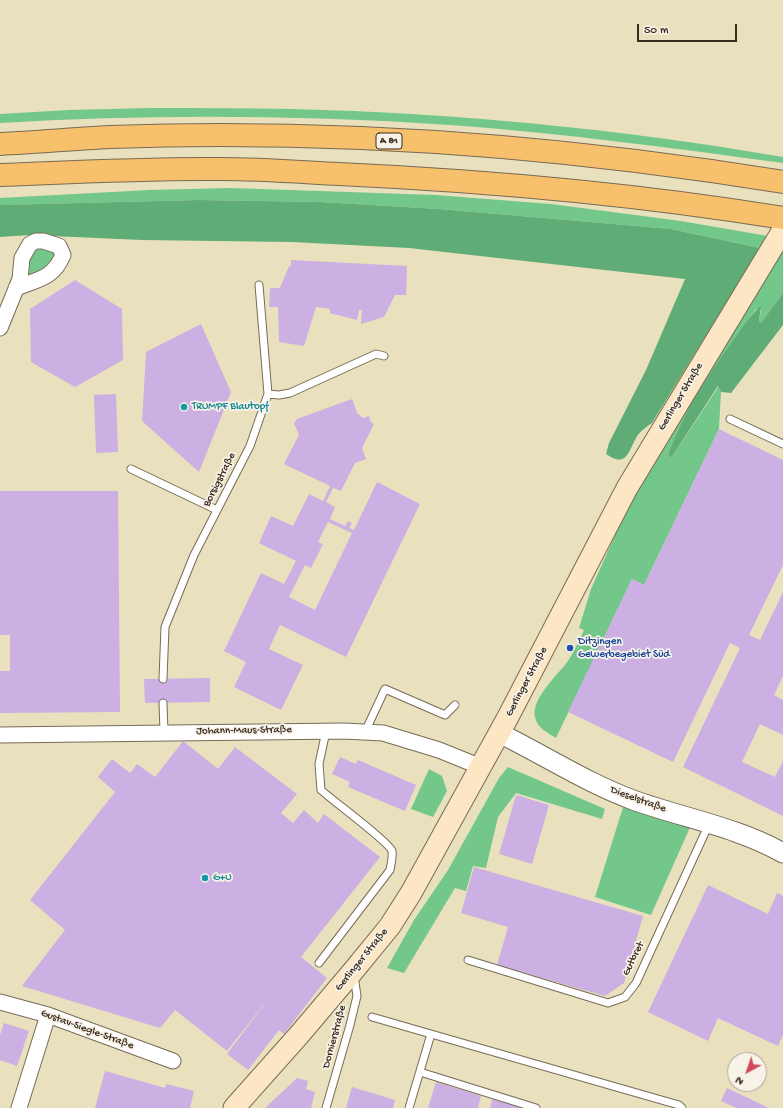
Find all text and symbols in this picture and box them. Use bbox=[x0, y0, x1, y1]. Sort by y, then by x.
scale bar bbox=[639, 16, 739, 42]
text: 50 m bbox=[644, 24, 669, 38]
road number: A 81 bbox=[376, 133, 402, 149]
street label: Gerlinger Straße bbox=[656, 361, 706, 433]
place label: TRUMPF Blautopf bbox=[192, 400, 269, 414]
marker: TRUMPF Blautopf bbox=[179, 402, 189, 412]
street label: Borsigstraße bbox=[201, 451, 239, 509]
place label: Ditzingen Gewerbegebiet Süd bbox=[578, 635, 670, 661]
marker: Ditzingen Gewerbegebiet Süd bbox=[565, 643, 575, 653]
street label: Gerlinger Straße bbox=[503, 645, 551, 719]
street label: Johann-Maus-Straße bbox=[196, 724, 292, 738]
street label: Dieselstraße bbox=[608, 784, 668, 816]
place label: G+U bbox=[213, 871, 232, 885]
marker: G+U bbox=[200, 873, 210, 883]
street label: Gerlinger Straße bbox=[333, 926, 391, 994]
street label: Gutbret bbox=[620, 940, 648, 978]
street label: Dornierstraße bbox=[320, 1004, 350, 1070]
street label: Gustav-Siegle-Straße bbox=[39, 1007, 135, 1053]
north arrow bbox=[727, 1052, 767, 1092]
text: N bbox=[733, 1074, 747, 1087]

